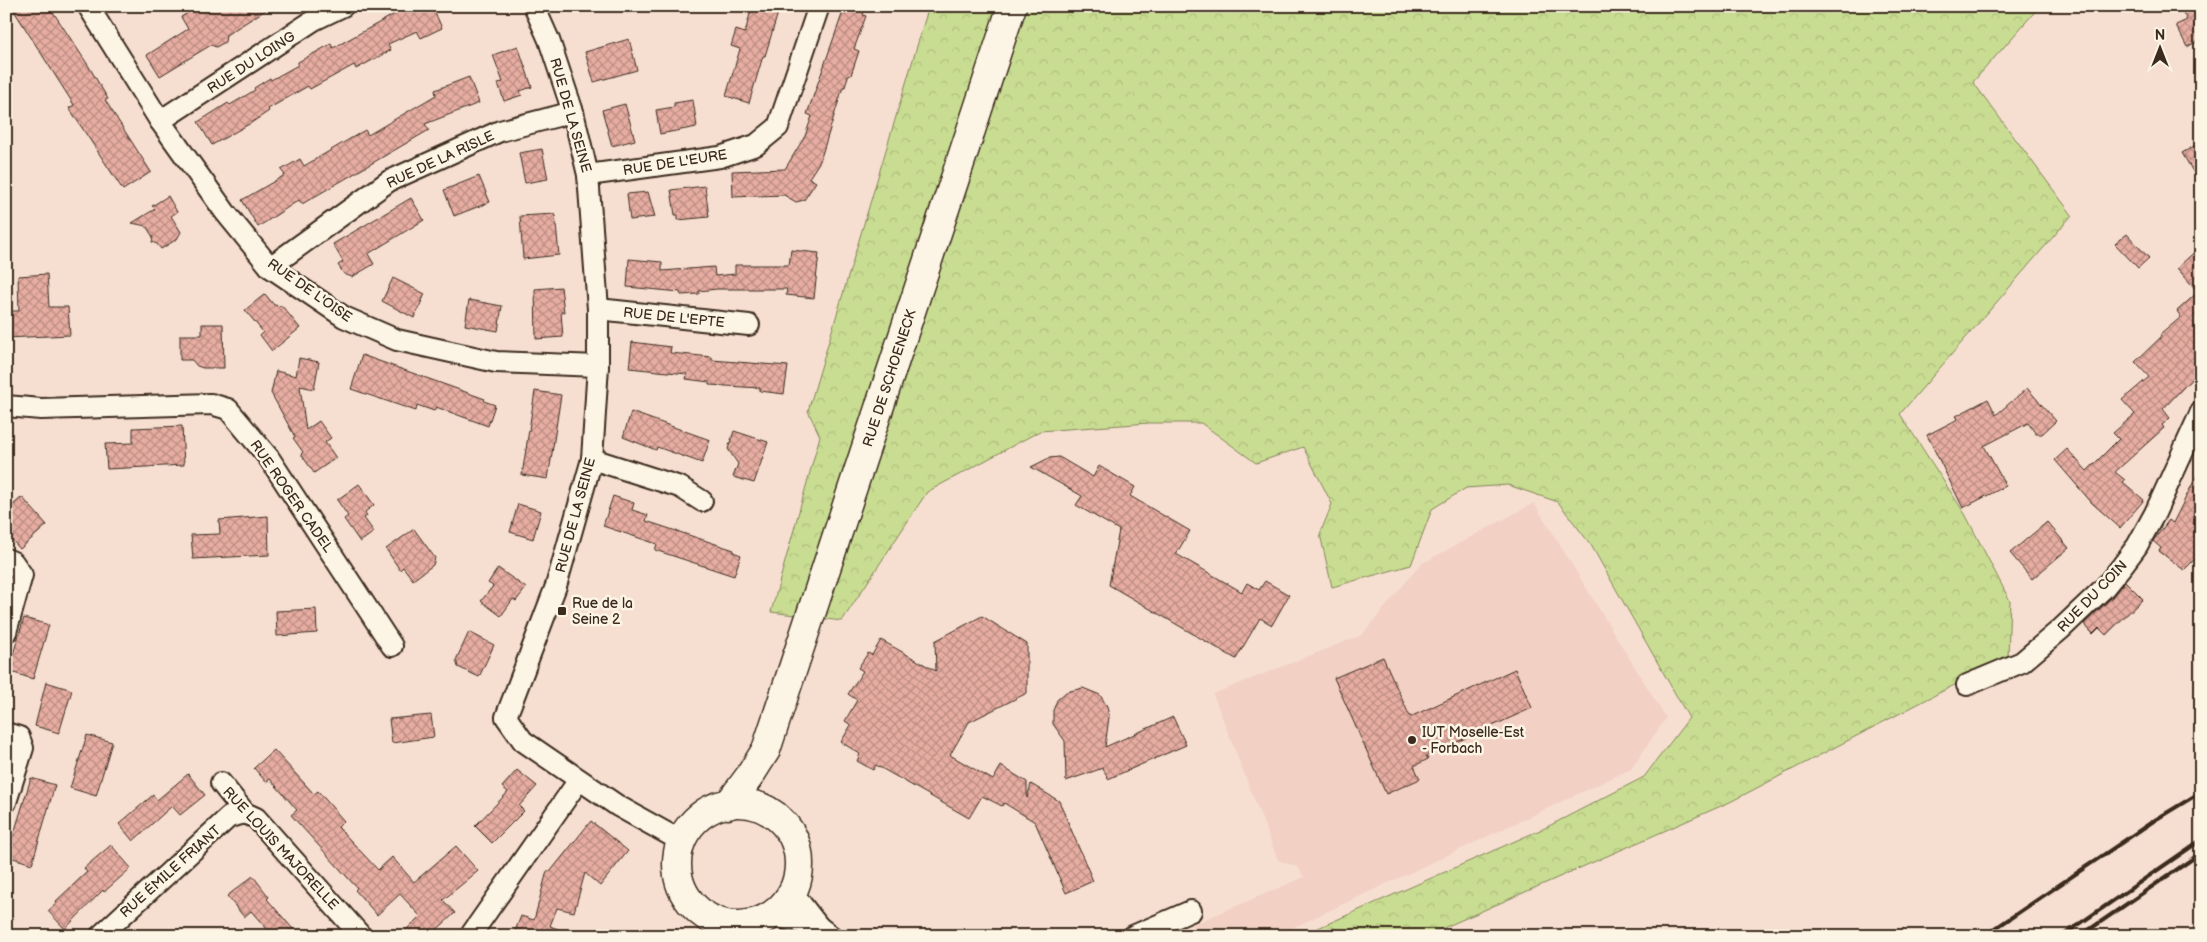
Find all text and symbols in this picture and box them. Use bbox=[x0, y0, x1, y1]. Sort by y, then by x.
north arrow bbox=[2134, 22, 2184, 72]
street label: RUE DU LOING bbox=[204, 27, 299, 97]
text: N bbox=[2155, 27, 2165, 44]
street label: RUE DE LA SEINE bbox=[546, 56, 595, 174]
street label: RUE DE LA RISLE bbox=[384, 127, 497, 192]
street label: RUE DE L'EURE bbox=[622, 146, 728, 179]
street label: RUE DE L'OISE bbox=[264, 255, 355, 326]
street label: RUE DE L'EPTE bbox=[622, 304, 726, 331]
street label: RUE DE SCHOENECK bbox=[859, 306, 920, 449]
street label: RUE ROGER CADEL bbox=[246, 437, 337, 556]
street label: RUE DE LA SEINE bbox=[552, 456, 599, 574]
street label: RUE DU COIN bbox=[2054, 557, 2131, 636]
place label: Rue de la Seine 2 bbox=[572, 595, 633, 628]
marker: Rue de la Seine 2 bbox=[556, 605, 568, 617]
place label: IUT Moselle-Est - Forbach bbox=[1422, 724, 1525, 757]
marker: IUT Moselle-Est - Forbach bbox=[1406, 734, 1418, 746]
street label: RUE LOUIS MAJORELLE bbox=[219, 783, 342, 913]
street label: RUE ÉMILE FRIANT bbox=[116, 821, 225, 921]

